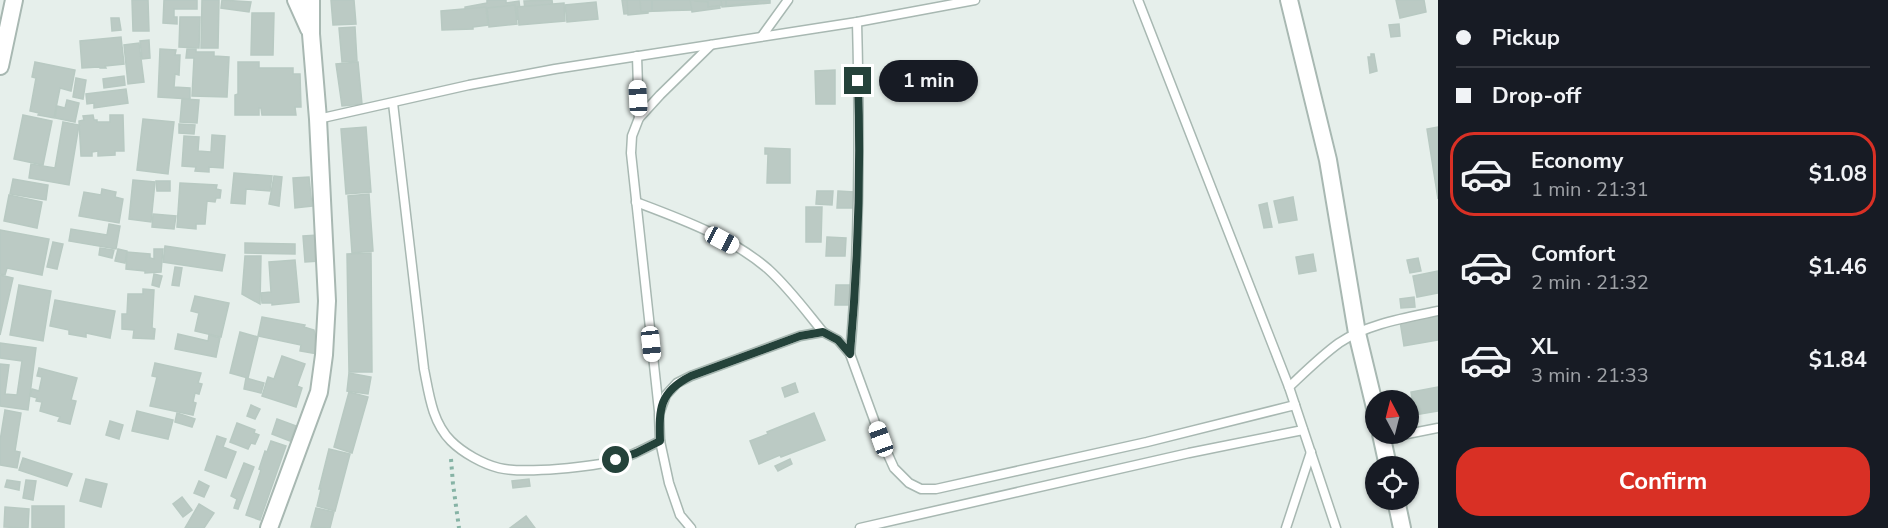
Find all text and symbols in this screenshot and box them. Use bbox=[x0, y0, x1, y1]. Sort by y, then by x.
text: Pickup bbox=[1492, 23, 1560, 53]
callout: 1 min bbox=[879, 60, 978, 102]
route end bbox=[844, 67, 871, 94]
text: 1 min bbox=[903, 67, 954, 94]
car bbox=[628, 80, 648, 116]
text: Drop-off bbox=[1492, 81, 1581, 111]
text: Economy bbox=[1531, 146, 1623, 176]
icon: car bbox=[1459, 147, 1513, 201]
text: $1.08 bbox=[1809, 159, 1867, 189]
text: 1 min · 21:31 bbox=[1531, 176, 1649, 203]
car bbox=[702, 224, 742, 256]
text: Comfort bbox=[1531, 239, 1615, 269]
icon: car bbox=[1459, 240, 1513, 294]
text: $1.46 bbox=[1809, 252, 1867, 282]
text: 2 min · 21:32 bbox=[1531, 269, 1649, 296]
car bbox=[640, 325, 662, 363]
text: XL bbox=[1531, 332, 1558, 362]
icon: car bbox=[1459, 333, 1513, 387]
text: $1.84 bbox=[1809, 345, 1867, 375]
text: 3 min · 21:33 bbox=[1531, 362, 1649, 389]
north arrow bbox=[1365, 390, 1419, 444]
map controls bbox=[1365, 390, 1419, 510]
car bbox=[866, 419, 896, 459]
route start bbox=[602, 446, 629, 473]
button: Confirm bbox=[1456, 447, 1870, 516]
button: locate bbox=[1365, 456, 1419, 510]

